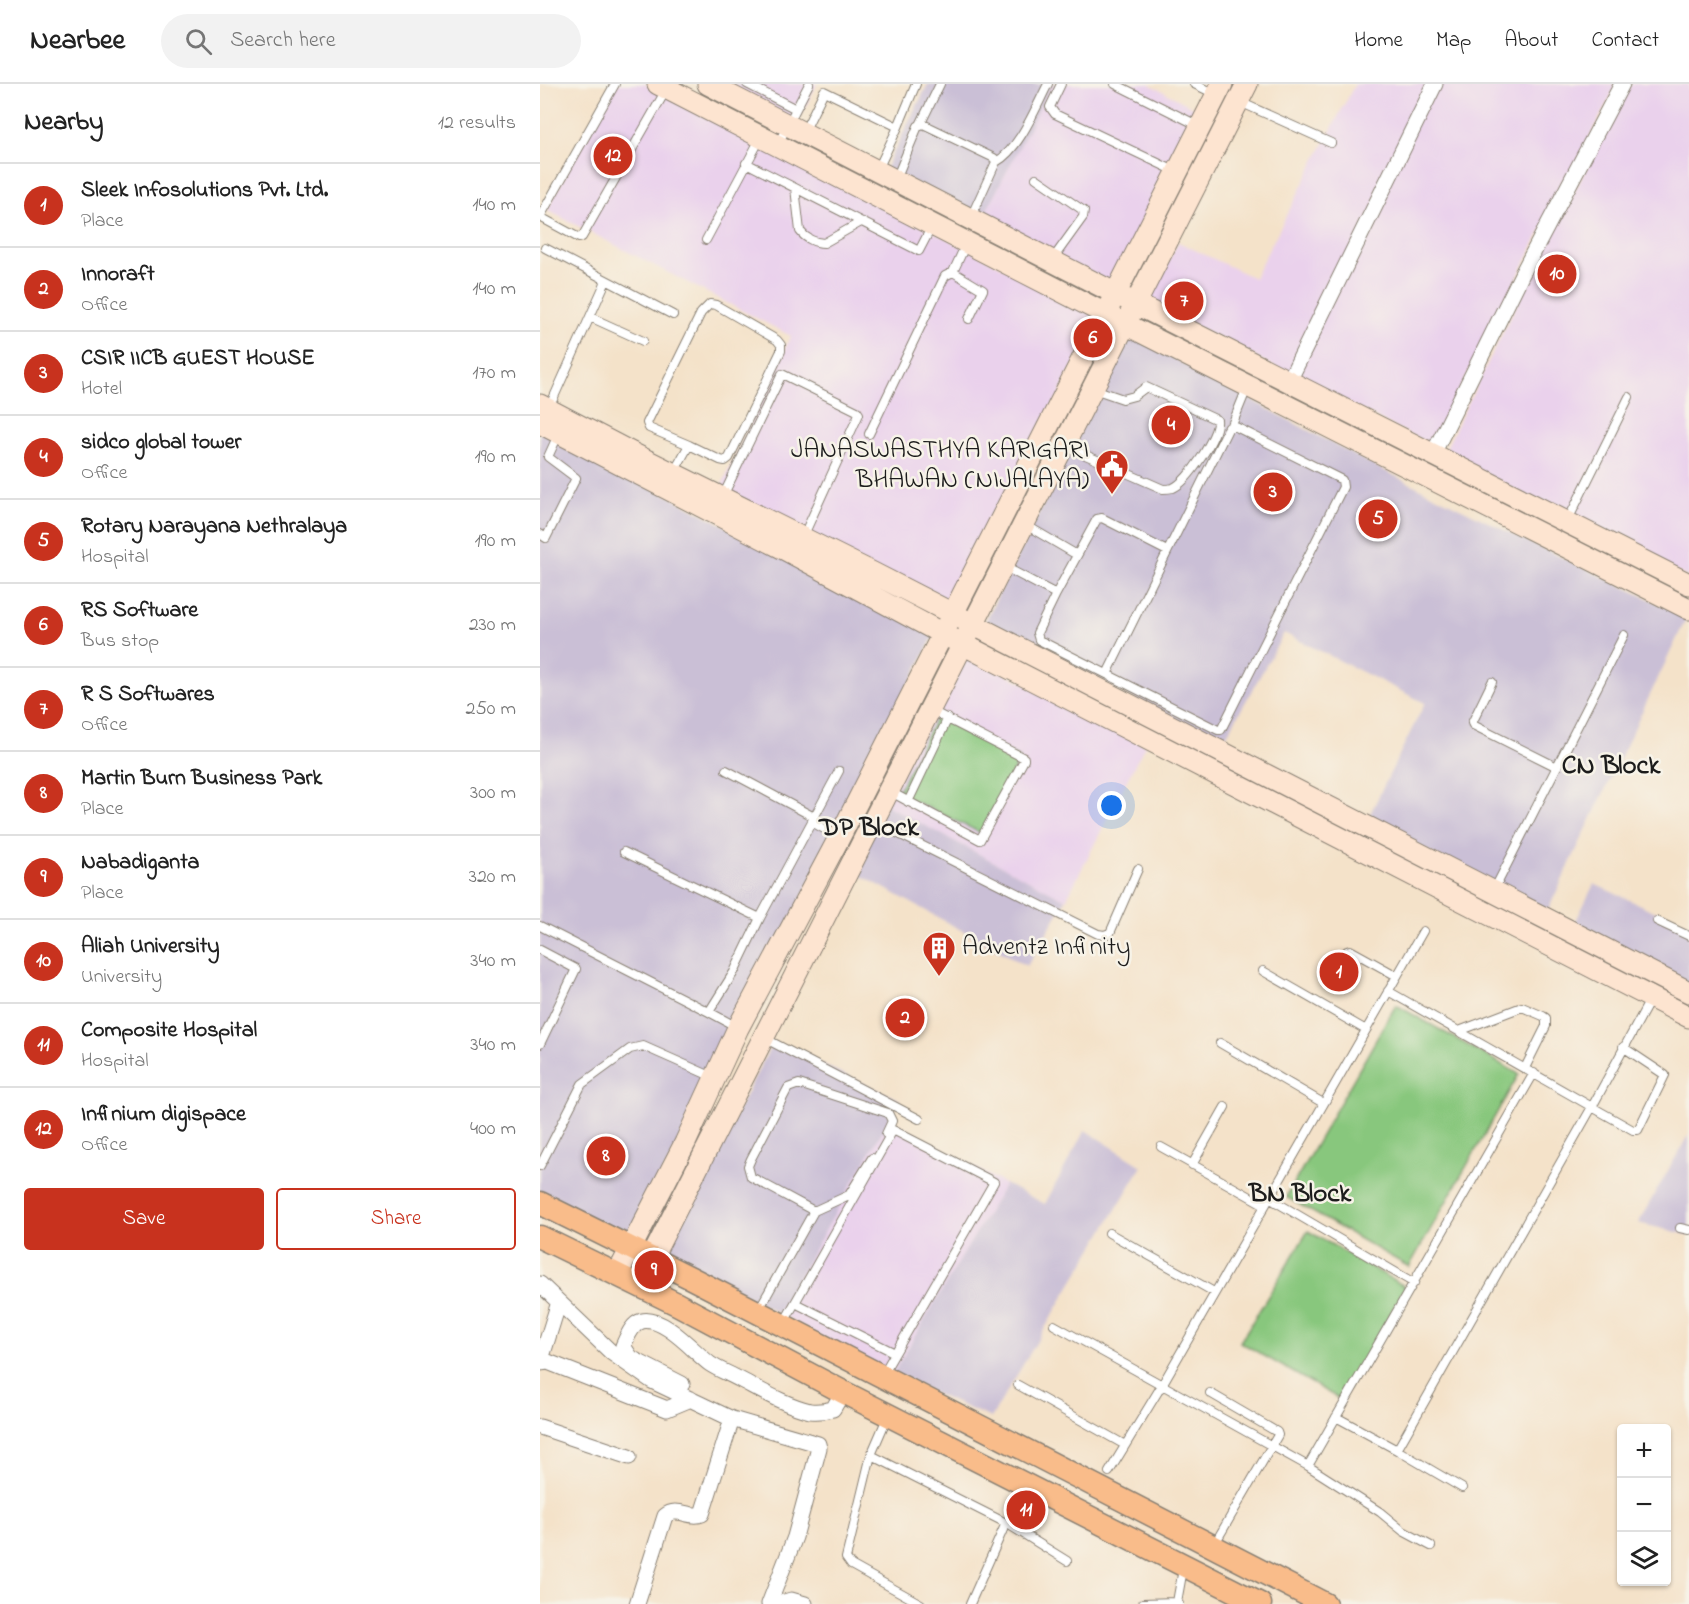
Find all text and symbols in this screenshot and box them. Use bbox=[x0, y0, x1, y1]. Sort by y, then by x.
search box bbox=[161, 14, 581, 68]
text: Nearbee bbox=[30, 21, 125, 62]
icon: search bbox=[182, 25, 215, 58]
text: Search here bbox=[230, 25, 336, 57]
text: Home bbox=[1354, 26, 1403, 56]
text: Map bbox=[1436, 26, 1471, 56]
text: About bbox=[1504, 26, 1558, 56]
text: Contact bbox=[1591, 26, 1659, 56]
text: Nearby bbox=[24, 104, 103, 142]
text: 12 results bbox=[438, 109, 516, 138]
pin: 12 bbox=[594, 134, 632, 178]
text: Sleek Infosolutions Pvt. Ltd. bbox=[81, 175, 328, 207]
text: 1 bbox=[40, 191, 47, 220]
text: 140 m bbox=[472, 191, 516, 220]
text: Place bbox=[81, 207, 123, 236]
pin: 10 bbox=[1538, 252, 1576, 297]
text: Innoraft bbox=[81, 259, 155, 291]
text: 2 bbox=[39, 275, 48, 304]
text: 140 m bbox=[472, 275, 516, 304]
pin: 7 bbox=[1164, 278, 1204, 324]
text: Office bbox=[81, 291, 127, 320]
pin: 6 bbox=[1074, 316, 1112, 360]
text: CSIR IICB GUEST HOUSE bbox=[81, 343, 315, 375]
text: 3 bbox=[39, 359, 48, 388]
text: 170 m bbox=[472, 359, 516, 388]
text: Hotel bbox=[81, 375, 122, 404]
pin: 4 bbox=[1152, 402, 1190, 448]
text: sidco global tower bbox=[81, 427, 241, 459]
place label: JANASWASTHYA KARIGARI BHAWAN (NIJALAYA) bbox=[791, 432, 1089, 500]
text: 4 bbox=[39, 443, 48, 472]
text: 190 m bbox=[474, 443, 516, 472]
public building icon: JANASWASTHYA KARIGARI BHAWAN (NIJALAYA) bbox=[1094, 448, 1130, 495]
text: Office bbox=[81, 459, 127, 488]
pin: 3 bbox=[1254, 470, 1292, 514]
pin: 5 bbox=[1358, 496, 1398, 542]
text: Rotary Narayana Nethralaya bbox=[81, 511, 347, 543]
text: 5 bbox=[38, 527, 49, 556]
text: 190 m bbox=[474, 527, 516, 556]
text: Hospital bbox=[81, 543, 149, 572]
text: RS Software bbox=[81, 595, 198, 627]
text: 6 bbox=[39, 611, 48, 640]
text: 230 m bbox=[469, 611, 516, 640]
text: Bus stop bbox=[81, 627, 159, 656]
text: R S Softwares bbox=[81, 679, 215, 711]
text: 7 bbox=[39, 695, 48, 724]
text: 250 m bbox=[465, 695, 516, 724]
text: Office bbox=[81, 711, 127, 740]
district label: CN Block bbox=[1562, 747, 1662, 786]
text: Martin Burn Business Park bbox=[81, 763, 322, 795]
text: 8 bbox=[40, 779, 47, 808]
text: 300 m bbox=[470, 779, 516, 808]
your location bbox=[1097, 791, 1126, 820]
text: Place bbox=[81, 795, 123, 824]
district label: DP Block bbox=[817, 809, 920, 848]
text: Nabadiganta bbox=[81, 847, 199, 879]
text: 9 bbox=[40, 863, 47, 892]
text: 320 m bbox=[469, 863, 516, 892]
text: Place bbox=[81, 879, 123, 908]
place label: Adventz Infinity bbox=[962, 929, 1130, 967]
building icon: Adventz Infinity bbox=[921, 930, 957, 977]
text: Aliah University bbox=[81, 931, 219, 963]
text: 10 bbox=[36, 947, 51, 976]
text: 340 m bbox=[470, 947, 516, 976]
pin: 1 bbox=[1320, 950, 1358, 994]
text: University bbox=[81, 963, 162, 992]
pin: 2 bbox=[886, 996, 925, 1040]
text: Composite Hospital bbox=[81, 1015, 257, 1047]
text: 11 bbox=[37, 1031, 50, 1060]
text: 340 m bbox=[470, 1031, 516, 1060]
text: Hospital bbox=[81, 1047, 149, 1076]
text: Infinium digispace bbox=[81, 1099, 246, 1131]
text: 12 bbox=[35, 1115, 52, 1144]
text: 400 m bbox=[470, 1115, 516, 1144]
text: Office bbox=[81, 1131, 127, 1160]
pin: 8 bbox=[586, 1134, 626, 1178]
district label: BN Block bbox=[1247, 1175, 1352, 1214]
button: Save bbox=[24, 1188, 264, 1250]
button: Share bbox=[276, 1188, 516, 1250]
pin: 9 bbox=[634, 1248, 674, 1292]
map controls bbox=[1617, 1424, 1671, 1586]
button: + bbox=[1617, 1424, 1671, 1478]
button: − bbox=[1617, 1478, 1671, 1532]
pin: 11 bbox=[1006, 1488, 1046, 1532]
button: layers bbox=[1617, 1532, 1671, 1586]

